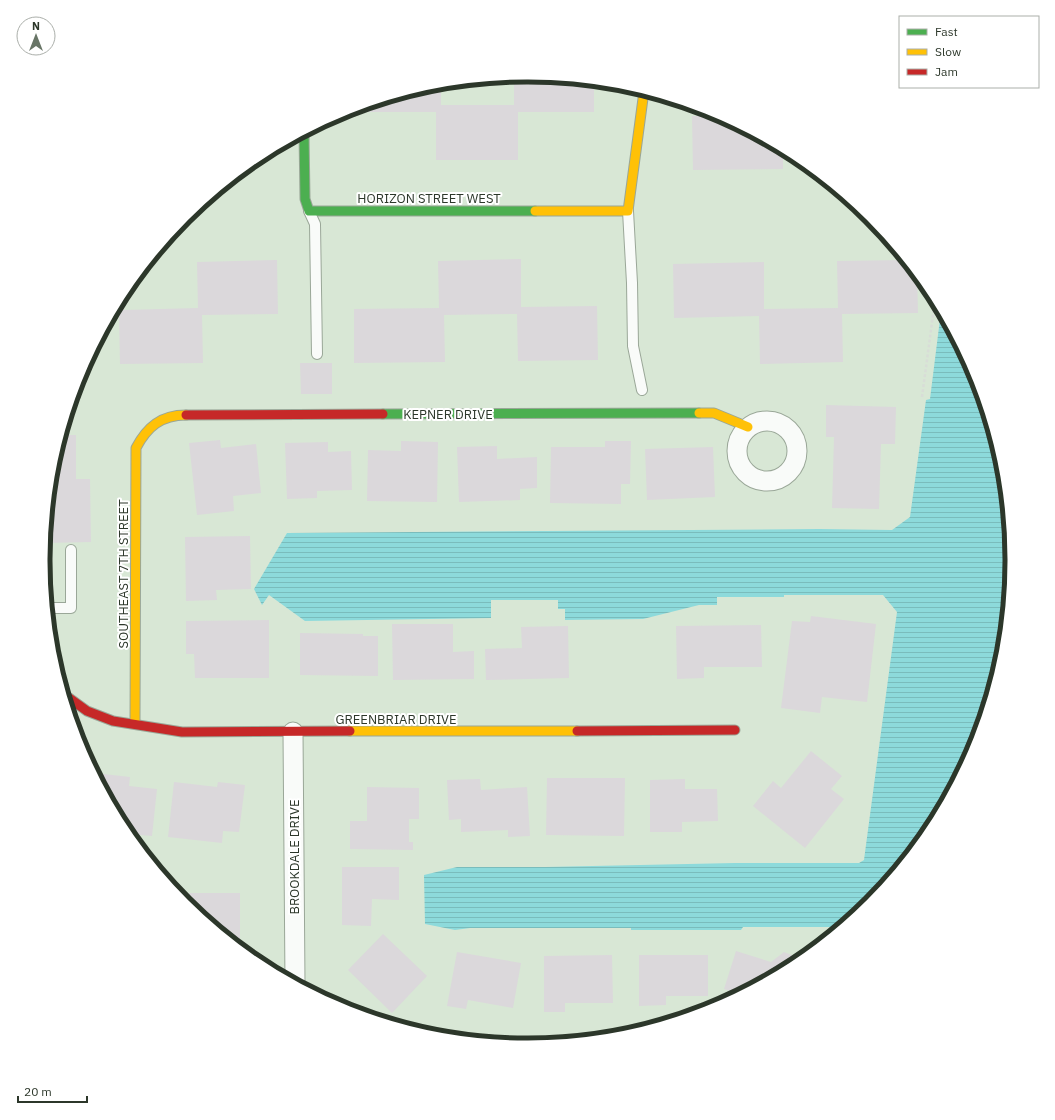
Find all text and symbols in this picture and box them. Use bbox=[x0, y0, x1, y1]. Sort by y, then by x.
north arrow bbox=[16, 16, 56, 56]
legend bbox=[899, 16, 1039, 88]
text: N bbox=[32, 19, 40, 33]
text: Fast bbox=[935, 24, 958, 39]
text: Slow bbox=[935, 44, 961, 59]
text: Jam bbox=[935, 64, 958, 79]
street label: HORIZON STREET WEST bbox=[357, 190, 501, 207]
street label: KEPNER DRIVE bbox=[403, 406, 493, 423]
street label: SOUTHEAST 7TH STREET bbox=[115, 499, 132, 649]
street label: GREENBRIAR DRIVE bbox=[335, 711, 457, 728]
street label: BROOKDALE DRIVE bbox=[286, 799, 303, 915]
scale bar bbox=[18, 1078, 87, 1104]
text: 20 m bbox=[24, 1084, 52, 1099]

